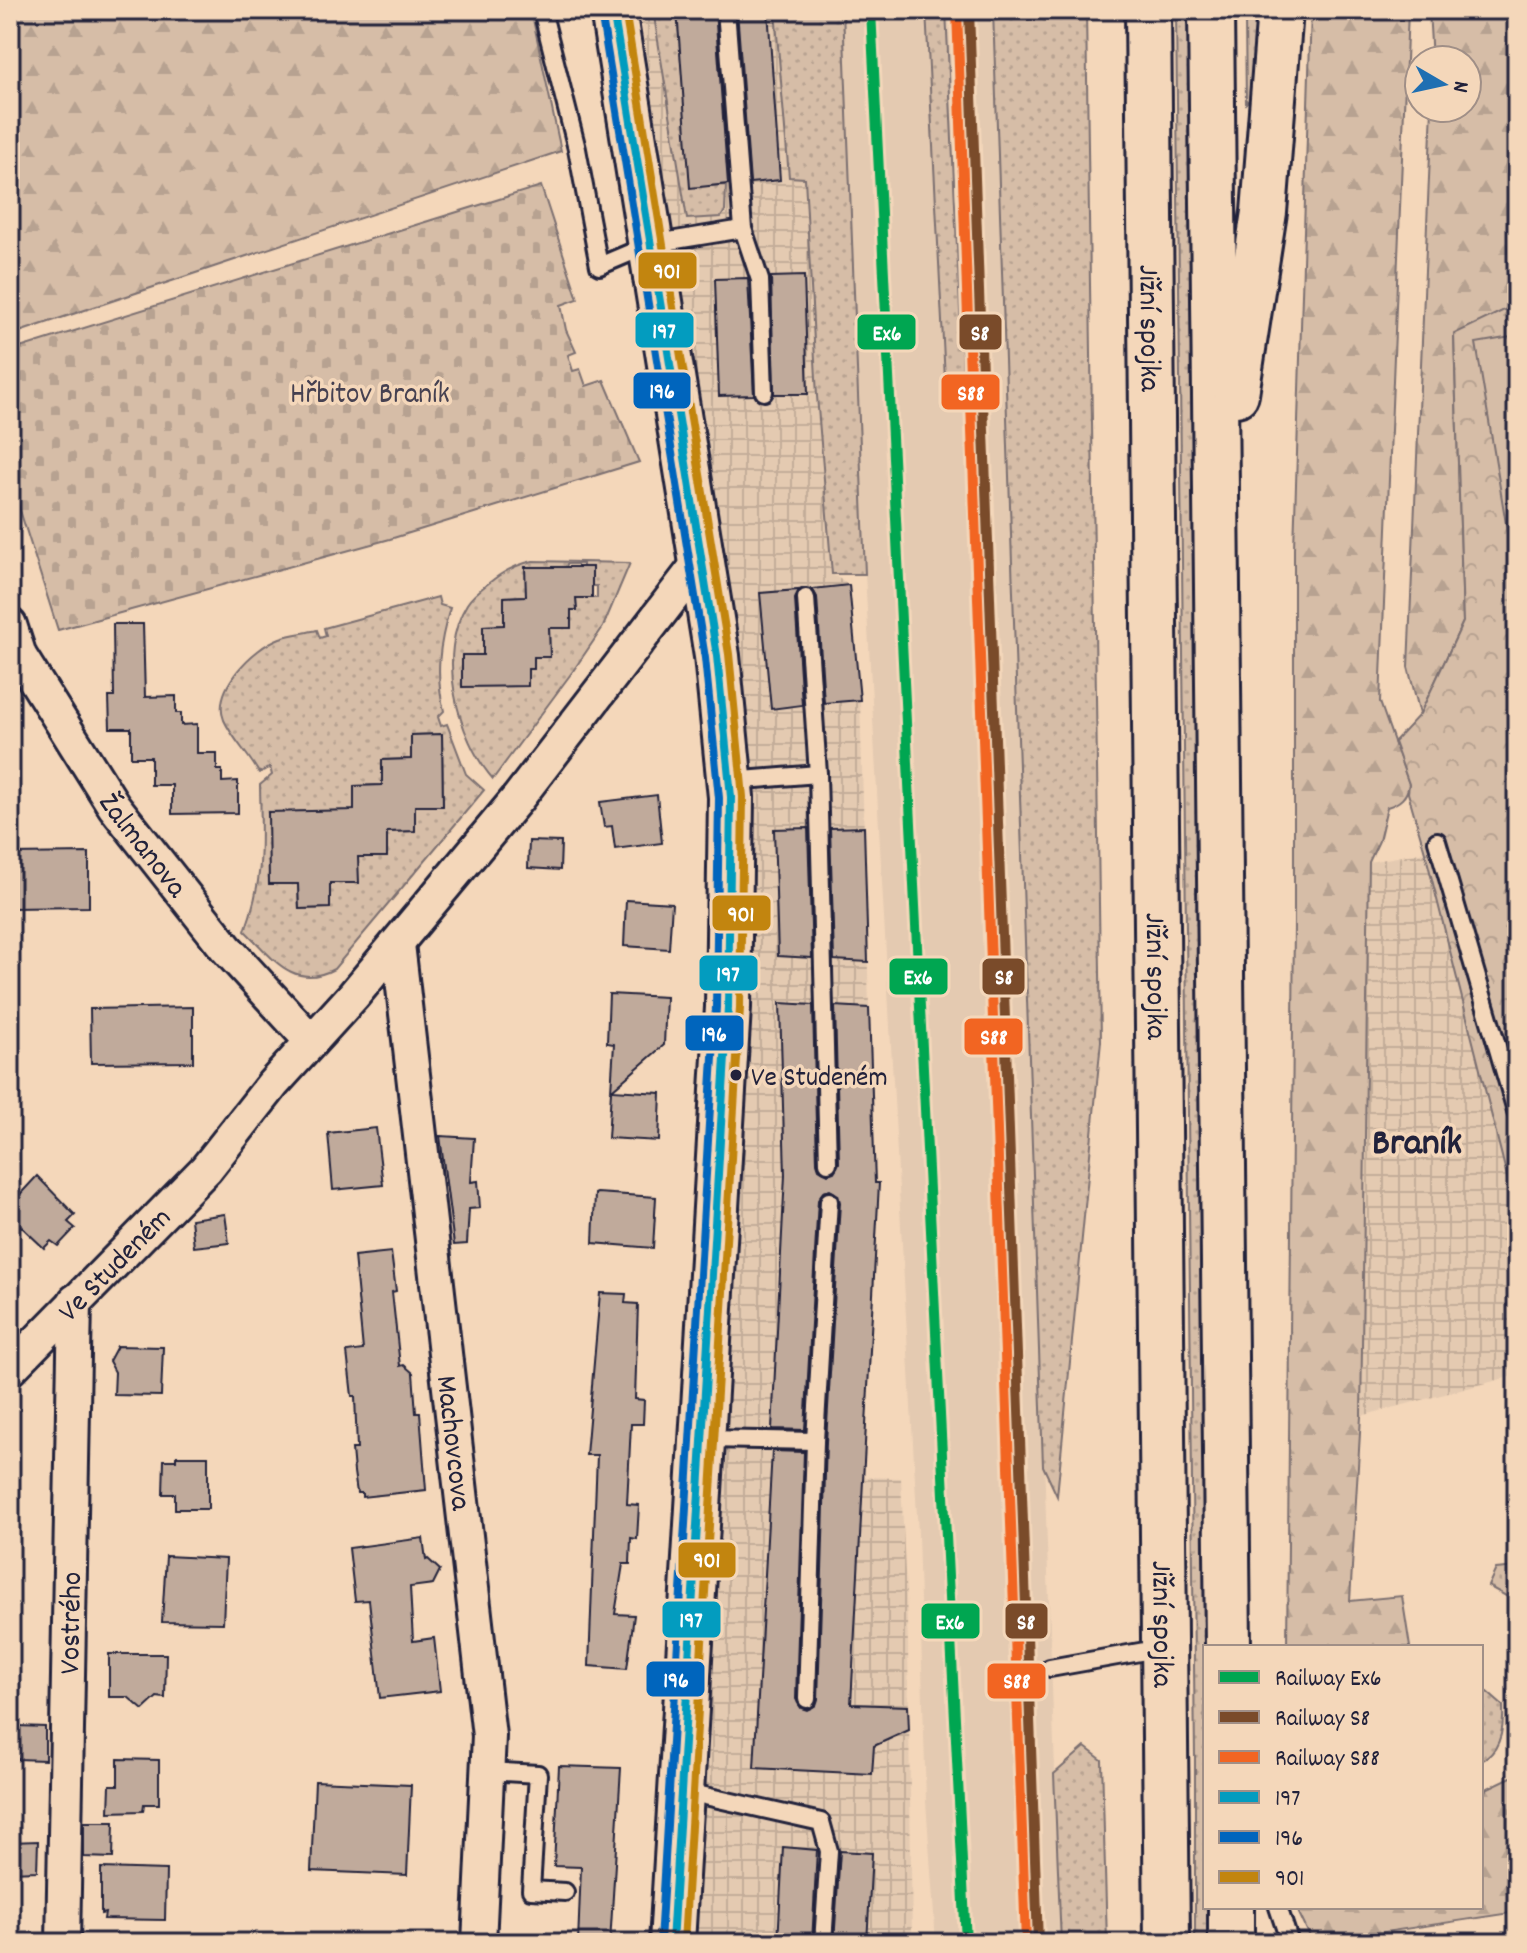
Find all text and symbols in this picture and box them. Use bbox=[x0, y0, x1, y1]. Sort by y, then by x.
north arrow bbox=[1403, 44, 1483, 124]
text: N bbox=[1443, 79, 1475, 94]
line badge: 901 bbox=[637, 251, 698, 290]
text: 901 bbox=[654, 258, 680, 289]
street label: Jižní spojka bbox=[1125, 264, 1169, 393]
line badge: 197 bbox=[634, 311, 695, 349]
line badge: Ex6 bbox=[856, 313, 917, 351]
line badge: S8 bbox=[958, 313, 1003, 351]
text: 197 bbox=[652, 318, 676, 349]
text: Ex6 bbox=[873, 320, 902, 351]
text: S8 bbox=[971, 320, 989, 351]
line badge: 196 bbox=[632, 371, 692, 410]
line badge: S88 bbox=[940, 373, 1001, 411]
park label: Hřbitov Braník bbox=[290, 375, 450, 418]
text: 196 bbox=[649, 378, 675, 409]
text: S88 bbox=[957, 380, 985, 411]
street label: Žalmanova bbox=[85, 786, 196, 909]
line badge: 901 bbox=[711, 894, 772, 932]
text: 901 bbox=[728, 901, 754, 932]
street label: Jižní spojka bbox=[1131, 912, 1175, 1041]
line badge: 197 bbox=[698, 954, 759, 992]
line badge: Ex6 bbox=[888, 957, 949, 996]
line badge: S8 bbox=[981, 957, 1026, 996]
text: 197 bbox=[716, 961, 740, 992]
text: Ex6 bbox=[904, 964, 933, 995]
text: S8 bbox=[995, 964, 1013, 995]
line badge: 196 bbox=[684, 1014, 745, 1052]
line badge: S88 bbox=[963, 1017, 1024, 1056]
text: 196 bbox=[701, 1021, 727, 1052]
text: S88 bbox=[980, 1024, 1008, 1055]
place label: Ve Studeném bbox=[751, 1060, 888, 1100]
marker: Ve Studeném bbox=[728, 1067, 744, 1083]
district label: Braník bbox=[1372, 1118, 1462, 1173]
street label: Ve Studeném bbox=[50, 1199, 183, 1334]
street label: Machovcova bbox=[422, 1374, 480, 1514]
line badge: 901 bbox=[677, 1541, 737, 1579]
text: 901 bbox=[694, 1547, 720, 1578]
street label: Jižní spojka bbox=[1137, 1560, 1181, 1689]
street label: Vostrého bbox=[51, 1571, 96, 1675]
line badge: 197 bbox=[661, 1600, 722, 1639]
line badge: Ex6 bbox=[920, 1602, 981, 1640]
line badge: S8 bbox=[1004, 1602, 1049, 1640]
text: 197 bbox=[679, 1607, 703, 1638]
text: Ex6 bbox=[936, 1609, 965, 1640]
text: S8 bbox=[1017, 1609, 1035, 1640]
legend bbox=[1203, 1645, 1483, 1909]
line badge: 196 bbox=[645, 1660, 706, 1698]
line badge: S88 bbox=[986, 1662, 1047, 1700]
text: Railway Ex6 bbox=[1275, 1663, 1382, 1697]
text: 196 bbox=[663, 1667, 689, 1698]
text: S88 bbox=[1003, 1668, 1031, 1699]
text: Railway S8 bbox=[1275, 1703, 1370, 1737]
text: Railway S88 bbox=[1275, 1743, 1380, 1777]
text: 197 bbox=[1275, 1783, 1300, 1817]
text: 196 bbox=[1275, 1823, 1303, 1857]
text: 901 bbox=[1275, 1863, 1304, 1897]

